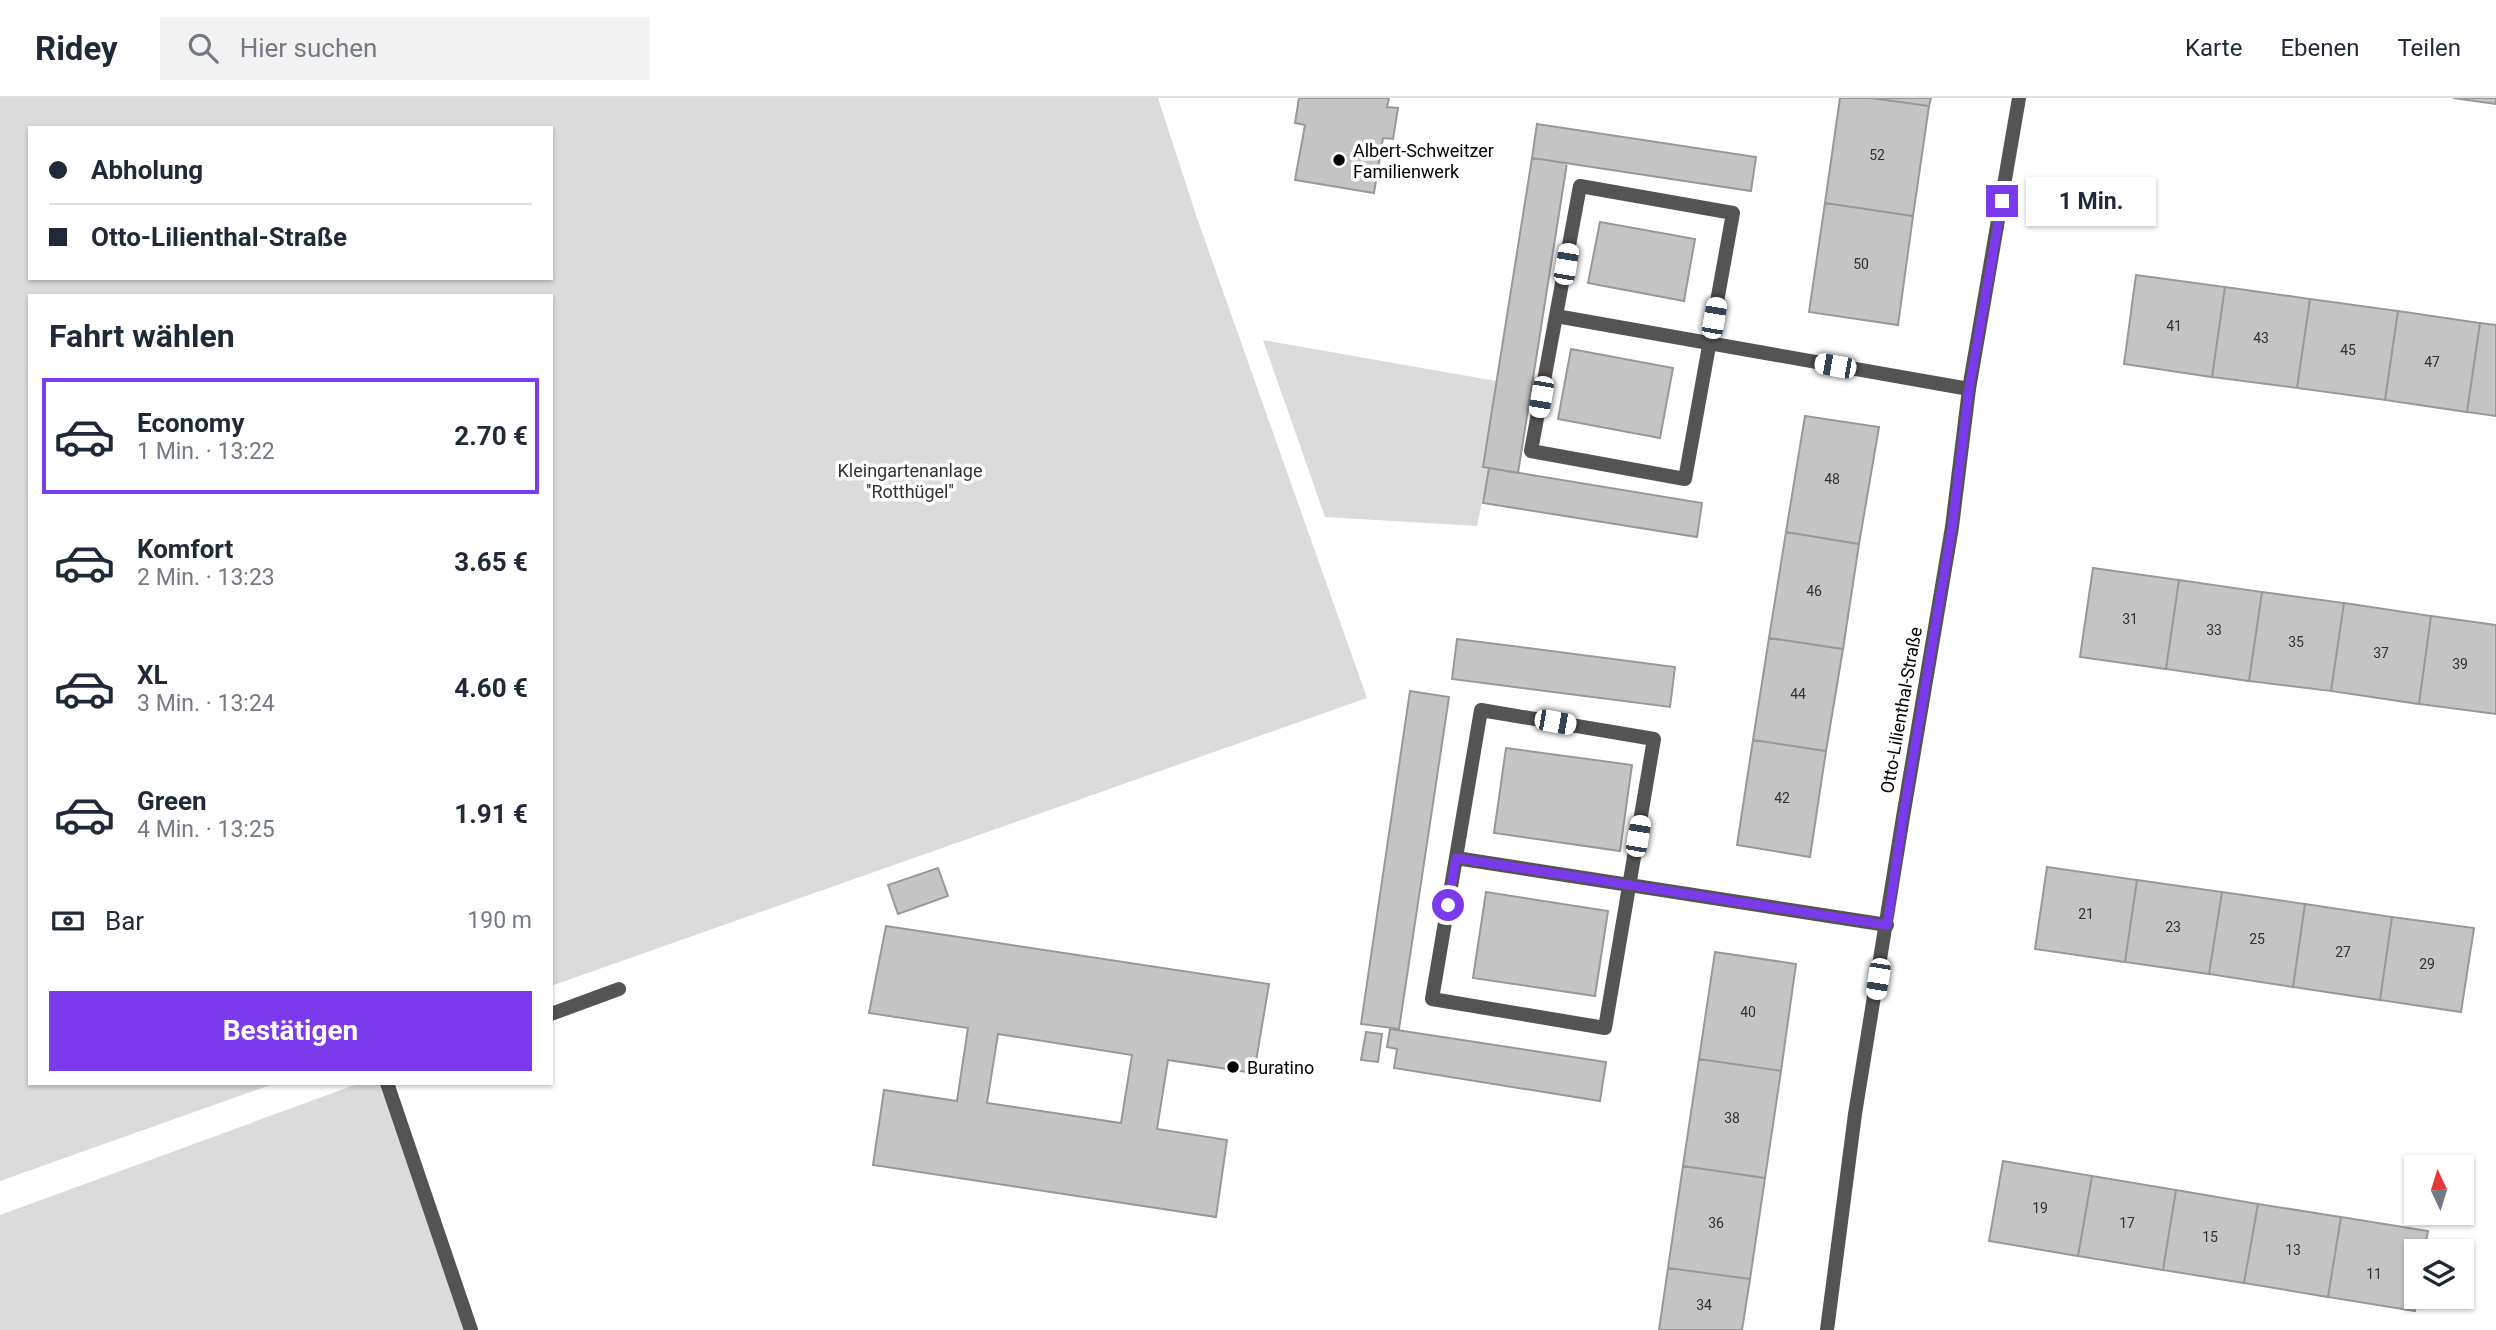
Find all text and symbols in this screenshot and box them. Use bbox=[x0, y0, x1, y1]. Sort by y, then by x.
search box bbox=[160, 17, 650, 80]
text: Ridey bbox=[35, 29, 118, 68]
icon: search bbox=[184, 29, 222, 67]
text: Hier suchen bbox=[240, 33, 377, 63]
text: Karte bbox=[2185, 34, 2242, 62]
text: Ebenen bbox=[2280, 34, 2359, 62]
text: Teilen bbox=[2397, 34, 2461, 62]
place label: Albert-Schweitzer Familienwerk bbox=[1353, 140, 1494, 182]
house number: 52 bbox=[1869, 147, 1885, 163]
marker: Albert-Schweitzer Familienwerk bbox=[1331, 152, 1347, 168]
text: Abholung bbox=[91, 155, 203, 185]
callout: 1 Min. bbox=[2026, 176, 2156, 226]
route end bbox=[1986, 185, 2018, 217]
text: 1 Min. bbox=[2059, 188, 2123, 215]
text: Otto-Lilienthal-Straße bbox=[91, 222, 347, 252]
car bbox=[1553, 241, 1580, 287]
house number: 50 bbox=[1853, 256, 1869, 272]
car bbox=[1701, 295, 1728, 341]
text: Fahrt wählen bbox=[49, 317, 235, 355]
house number: 41 bbox=[2166, 318, 2182, 334]
house number: 43 bbox=[2253, 330, 2269, 346]
house number: 45 bbox=[2340, 342, 2356, 358]
car bbox=[1813, 352, 1858, 380]
house number: 47 bbox=[2424, 354, 2440, 370]
car bbox=[1528, 374, 1555, 420]
icon: car bbox=[53, 405, 116, 468]
text: Economy bbox=[137, 408, 244, 438]
text: 2.70 € bbox=[454, 421, 528, 451]
text: 1 Min. · 13:22 bbox=[137, 438, 275, 465]
park label: Kleingartenanlage ''Rotthügel'' bbox=[838, 460, 982, 502]
house number: 48 bbox=[1824, 471, 1840, 487]
icon: car bbox=[53, 531, 116, 594]
text: Komfort bbox=[137, 534, 233, 564]
text: 3.65 € bbox=[454, 547, 528, 577]
text: 2 Min. · 13:23 bbox=[137, 564, 275, 591]
house number: 46 bbox=[1806, 583, 1822, 599]
house number: 31 bbox=[2122, 611, 2138, 627]
house number: 33 bbox=[2206, 622, 2222, 638]
street label: Otto-Lilienthal-Straße bbox=[1876, 625, 1926, 795]
house number: 35 bbox=[2288, 634, 2304, 650]
house number: 37 bbox=[2373, 645, 2389, 661]
house number: 39 bbox=[2452, 656, 2468, 672]
icon: car bbox=[53, 657, 116, 720]
text: XL bbox=[137, 660, 168, 690]
text: 4.60 € bbox=[454, 673, 528, 703]
house number: 44 bbox=[1790, 686, 1806, 702]
text: 3 Min. · 13:24 bbox=[137, 690, 275, 717]
car bbox=[1533, 708, 1578, 736]
icon: car bbox=[53, 783, 116, 846]
text: Green bbox=[137, 786, 207, 816]
house number: 42 bbox=[1774, 790, 1790, 806]
text: 1.91 € bbox=[454, 799, 528, 829]
car bbox=[1625, 813, 1652, 859]
text: 4 Min. · 13:25 bbox=[137, 816, 275, 843]
route start bbox=[1432, 889, 1464, 921]
icon: cash bbox=[49, 902, 87, 940]
text: Bar bbox=[105, 906, 144, 936]
house number: 21 bbox=[2078, 906, 2094, 922]
text: 190 m bbox=[467, 907, 532, 934]
house number: 23 bbox=[2165, 919, 2181, 935]
house number: 25 bbox=[2249, 931, 2265, 947]
house number: 27 bbox=[2335, 944, 2351, 960]
house number: 29 bbox=[2419, 956, 2435, 972]
car bbox=[1865, 957, 1892, 1001]
button: Bestätigen bbox=[49, 991, 532, 1071]
house number: 40 bbox=[1740, 1004, 1756, 1020]
place label: Buratino bbox=[1247, 1057, 1314, 1078]
marker: Buratino bbox=[1225, 1059, 1241, 1075]
house number: 38 bbox=[1724, 1110, 1740, 1126]
north arrow bbox=[2404, 1155, 2474, 1225]
map controls bbox=[2404, 1155, 2474, 1309]
house number: 19 bbox=[2032, 1200, 2048, 1216]
house number: 36 bbox=[1708, 1215, 1724, 1231]
house number: 17 bbox=[2119, 1215, 2135, 1231]
house number: 15 bbox=[2202, 1229, 2218, 1245]
button: layers bbox=[2404, 1239, 2474, 1309]
house number: 13 bbox=[2285, 1242, 2301, 1258]
house number: 11 bbox=[2366, 1266, 2382, 1282]
house number: 34 bbox=[1696, 1297, 1712, 1313]

